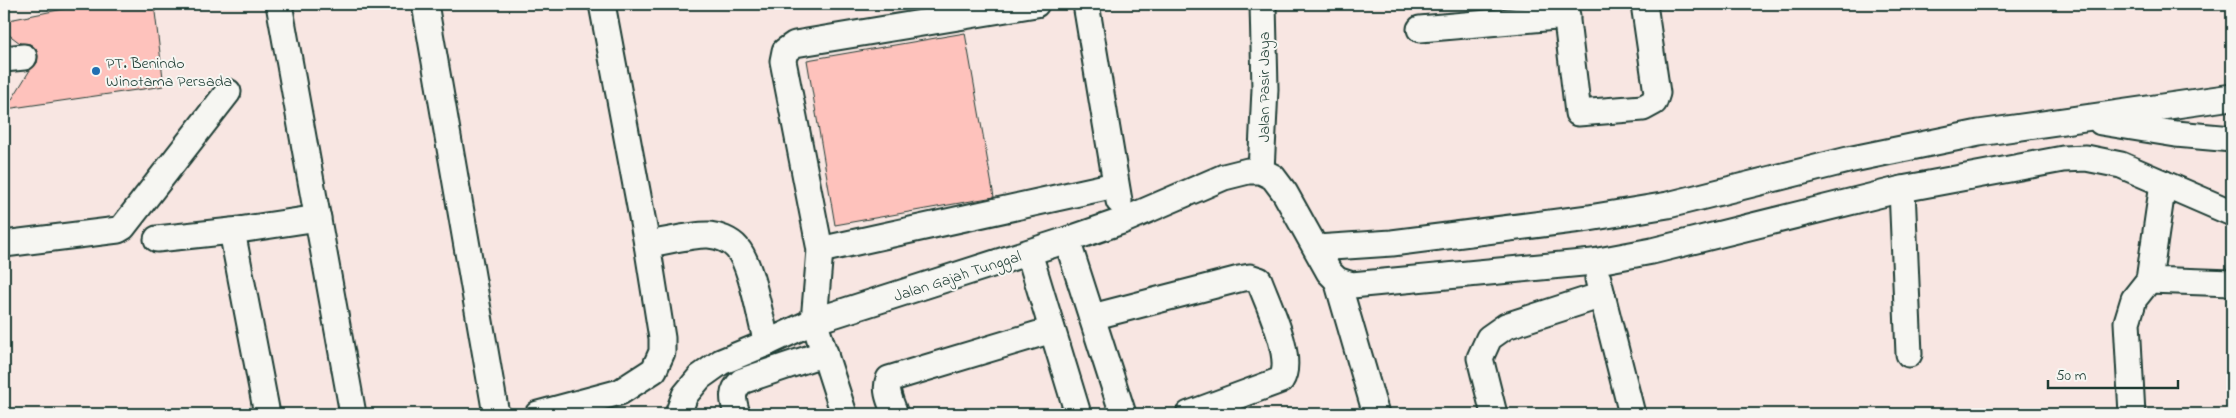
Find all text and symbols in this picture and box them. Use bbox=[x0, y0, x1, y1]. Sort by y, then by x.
street label: Jalan Pasir Jaya bbox=[1253, 32, 1277, 142]
place label: PT. Benindo Winotama Persada bbox=[106, 52, 232, 94]
marker: PT. Benindo Winotama Persada bbox=[90, 65, 102, 77]
street label: Jalan Gajah Tunggal bbox=[891, 245, 1025, 309]
scale bar bbox=[2048, 358, 2178, 390]
text: 50 m bbox=[2056, 365, 2087, 387]

